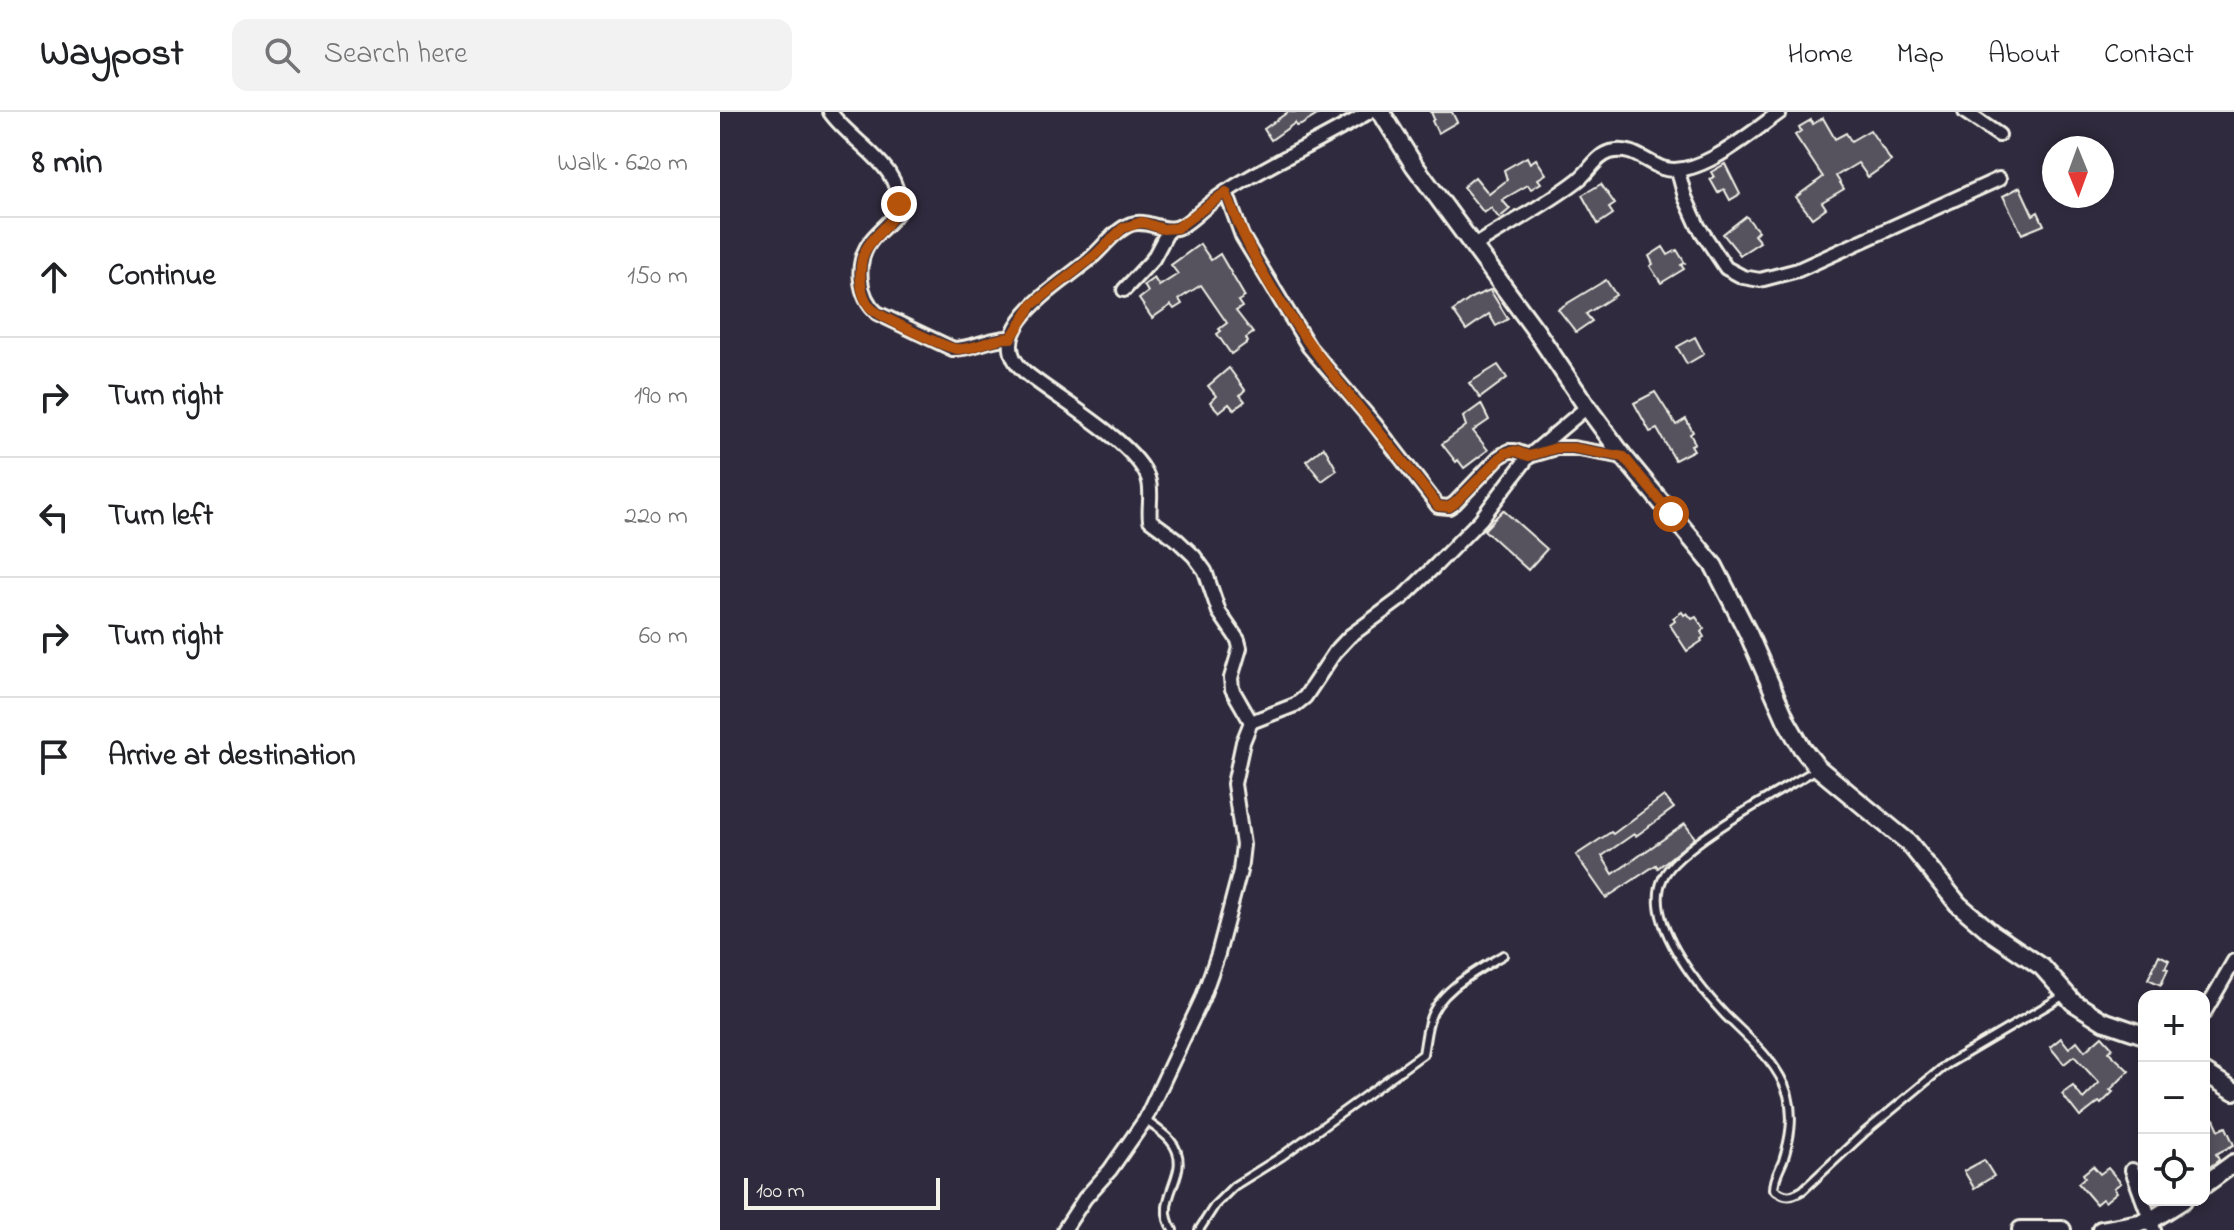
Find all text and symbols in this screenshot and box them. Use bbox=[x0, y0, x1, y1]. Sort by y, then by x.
search box bbox=[232, 19, 792, 91]
text: Waypost bbox=[40, 27, 184, 83]
icon: search bbox=[260, 33, 304, 77]
text: Search here bbox=[324, 33, 467, 77]
text: Home bbox=[1787, 35, 1853, 76]
text: Map bbox=[1897, 35, 1944, 76]
text: About bbox=[1988, 35, 2060, 76]
text: Contact bbox=[2104, 35, 2194, 76]
north arrow bbox=[2042, 136, 2114, 208]
text: 8 min bbox=[32, 139, 103, 189]
text: Walk · 620 m bbox=[557, 145, 688, 183]
route end bbox=[881, 186, 917, 222]
icon: ahead bbox=[32, 255, 76, 299]
text: Continue bbox=[108, 255, 216, 299]
text: 150 m bbox=[627, 258, 688, 296]
icon: right bbox=[32, 375, 76, 419]
text: Turn right bbox=[108, 375, 223, 419]
text: 190 m bbox=[634, 378, 688, 416]
icon: left bbox=[32, 495, 76, 539]
text: Turn left bbox=[108, 495, 213, 539]
route start bbox=[1653, 496, 1689, 532]
text: 220 m bbox=[624, 498, 688, 536]
icon: right bbox=[32, 615, 76, 659]
text: Turn right bbox=[108, 615, 223, 659]
text: 60 m bbox=[639, 618, 688, 656]
icon: arrive bbox=[32, 735, 76, 779]
text: Arrive at destination bbox=[108, 735, 356, 779]
map controls bbox=[2138, 990, 2210, 1206]
button: + bbox=[2138, 990, 2210, 1062]
button: − bbox=[2138, 1062, 2210, 1134]
button: locate bbox=[2138, 1134, 2210, 1206]
scale bar bbox=[744, 1174, 940, 1210]
text: 100 m bbox=[756, 1176, 805, 1208]

